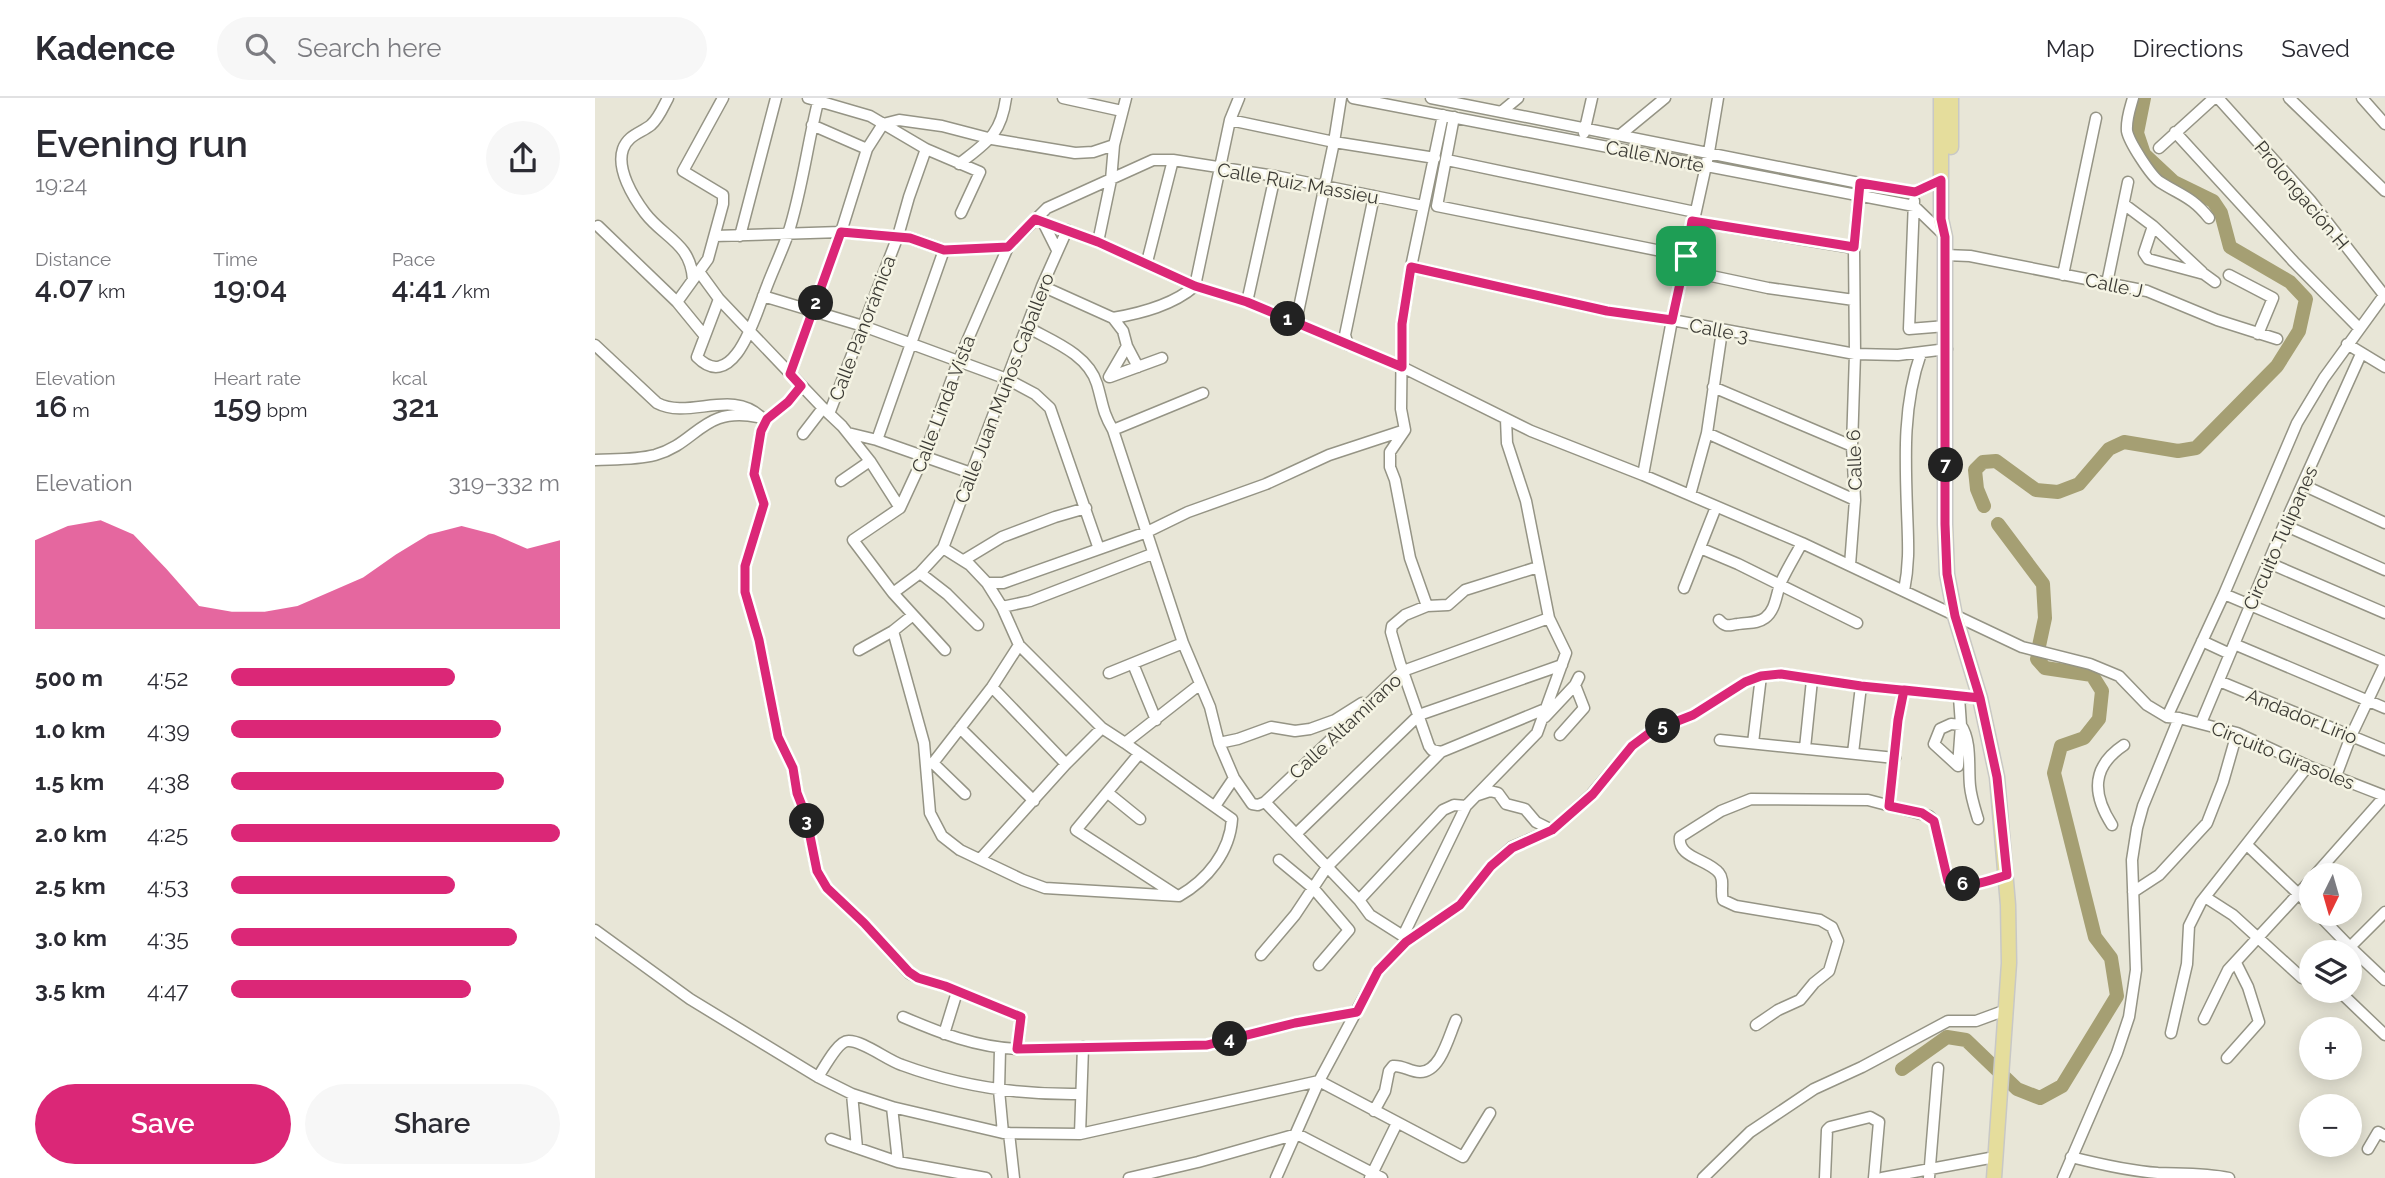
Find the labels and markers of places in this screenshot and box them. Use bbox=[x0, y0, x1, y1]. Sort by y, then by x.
pin bbox=[1656, 226, 1716, 286]
pin: 2 bbox=[799, 286, 833, 320]
pin: 1 bbox=[1271, 302, 1305, 336]
pin: 7 bbox=[1929, 448, 1963, 482]
pin: 5 bbox=[1645, 708, 1681, 744]
pin: 3 bbox=[789, 804, 825, 838]
pin: 6 bbox=[1945, 866, 1981, 902]
pin: 4 bbox=[1213, 1021, 1247, 1056]

